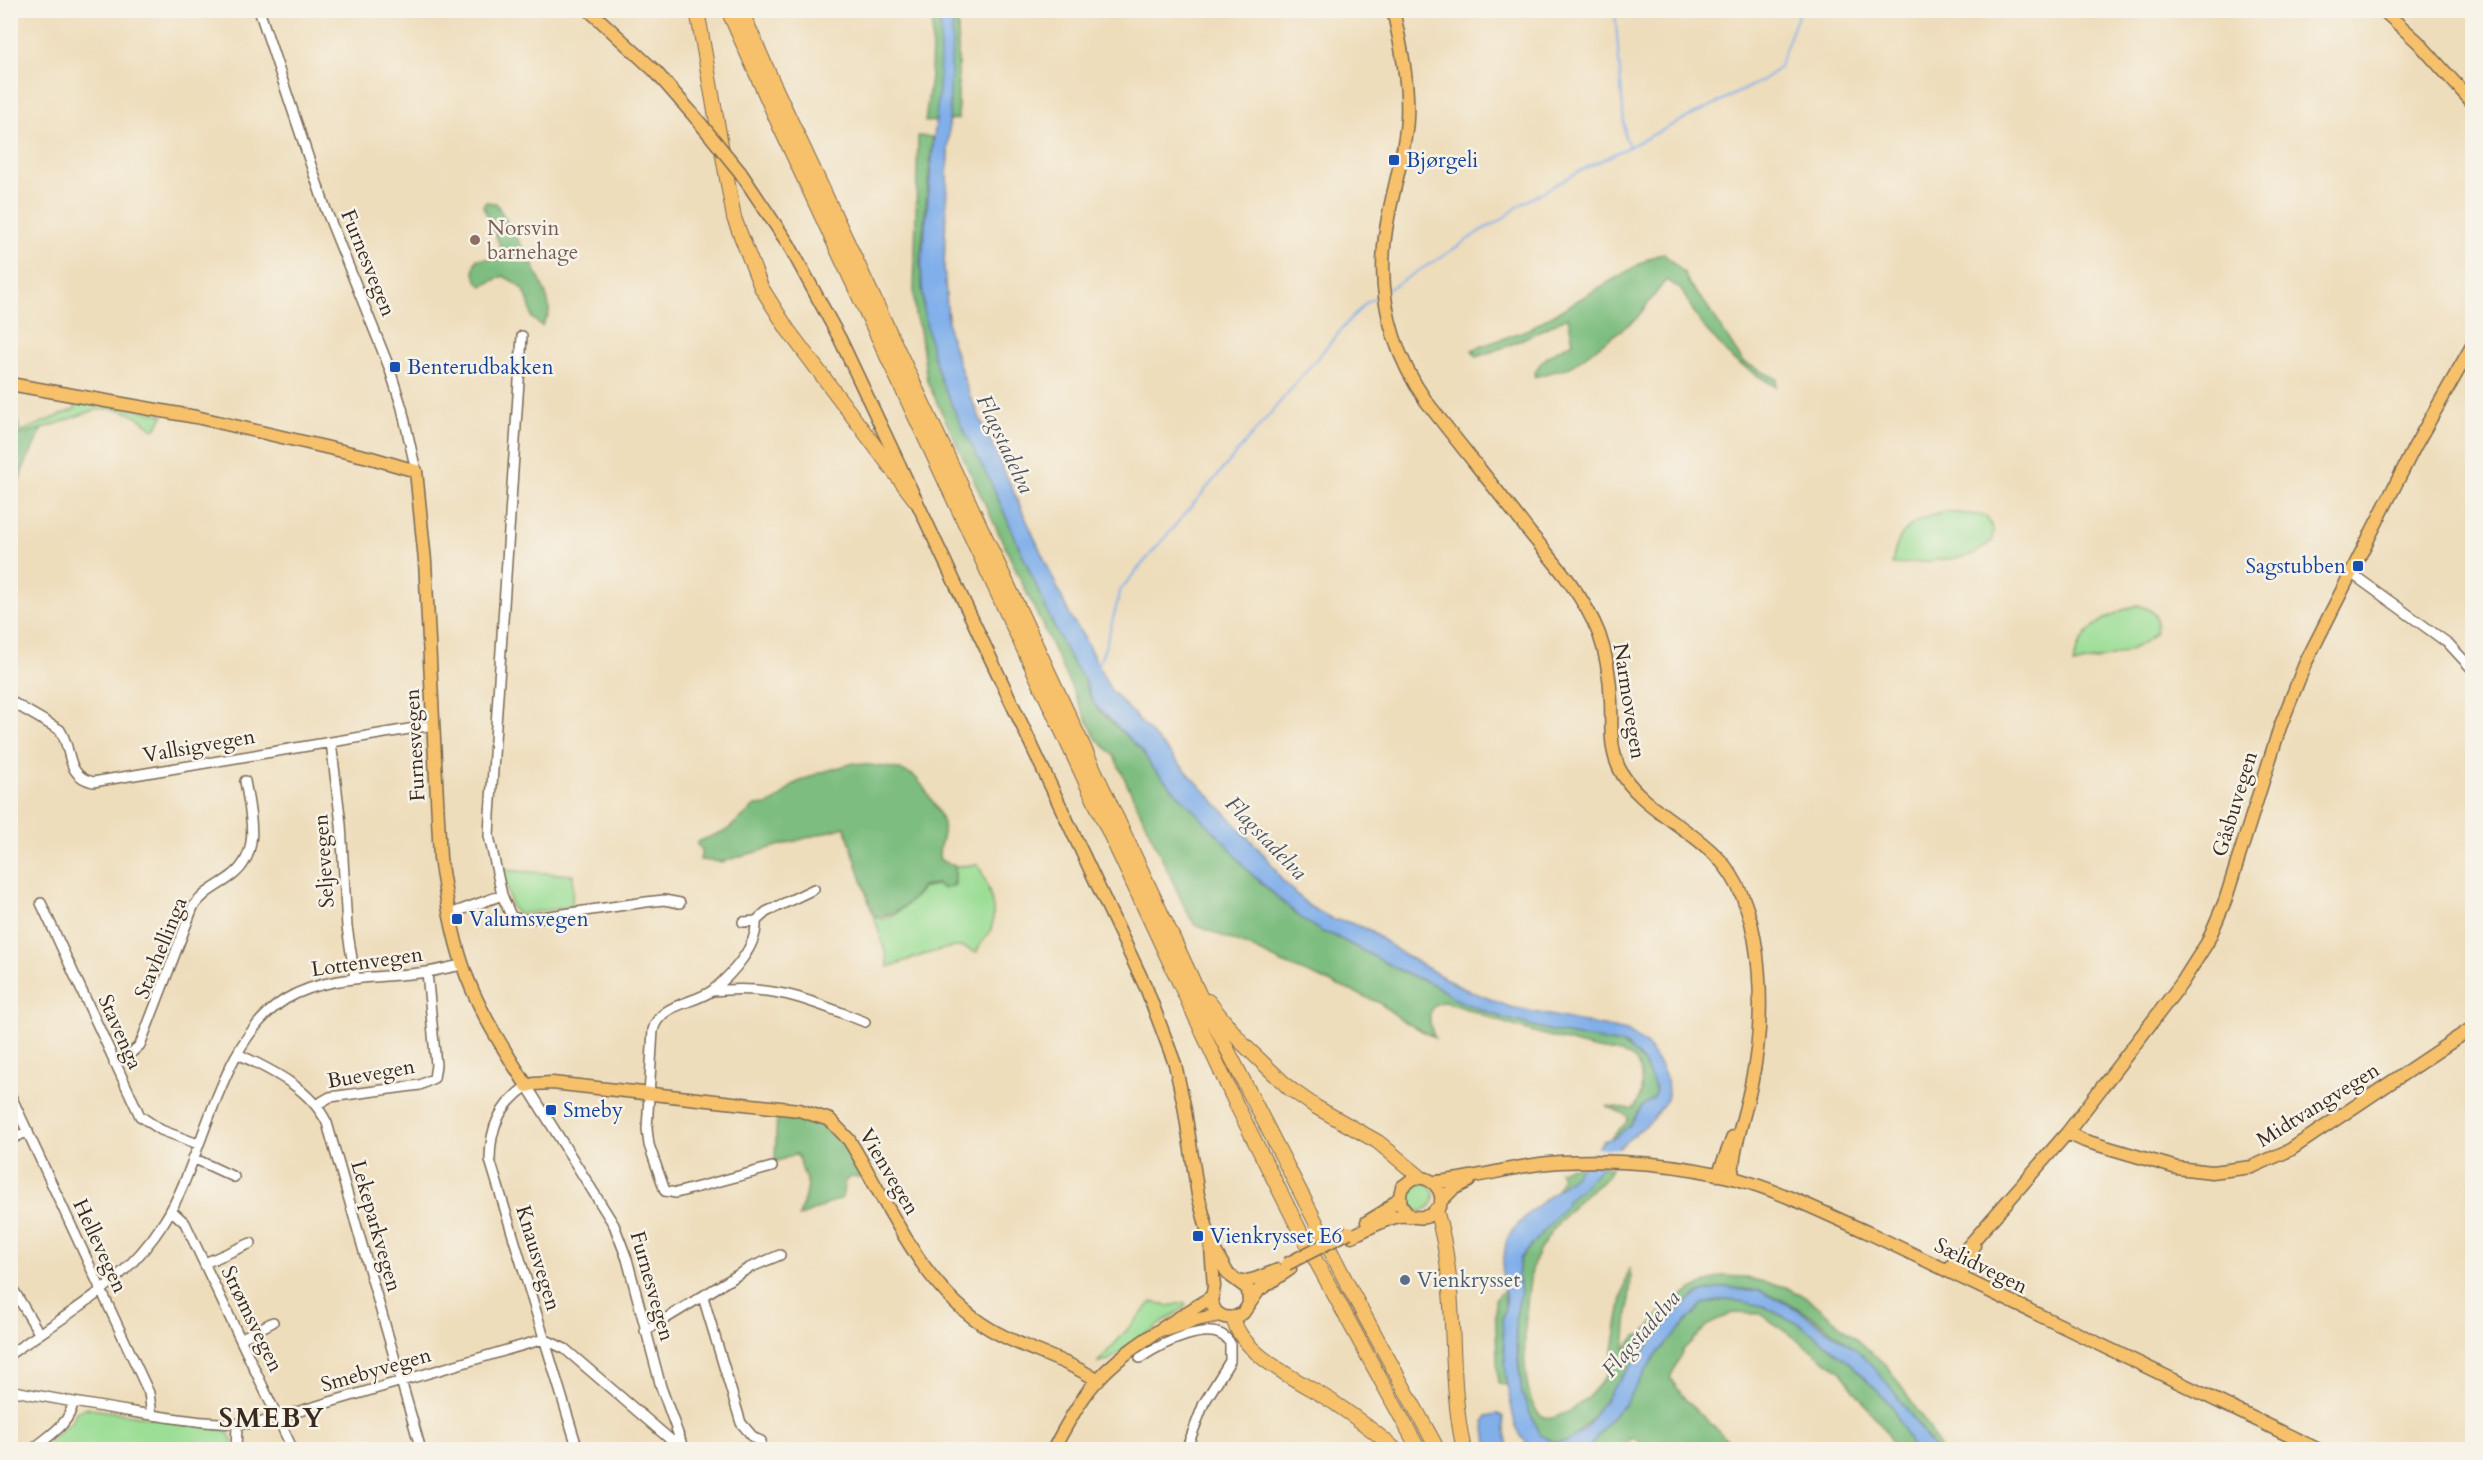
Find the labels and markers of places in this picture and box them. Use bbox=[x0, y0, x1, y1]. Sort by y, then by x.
place label: Bjørgeli bbox=[1406, 146, 1478, 175]
marker: Bjørgeli bbox=[1387, 153, 1401, 167]
place label: Norsvin barnehage bbox=[487, 214, 578, 267]
marker: Norsvin barnehage bbox=[468, 233, 482, 247]
place label: Benterudbakken bbox=[407, 353, 554, 382]
marker: Benterudbakken bbox=[388, 360, 402, 374]
place label: Sagstubben bbox=[2245, 552, 2346, 581]
marker: Sagstubben bbox=[2351, 559, 2365, 573]
place label: Valumsvegen bbox=[469, 905, 589, 934]
marker: Valumsvegen bbox=[450, 912, 464, 926]
place label: Smeby bbox=[563, 1096, 623, 1125]
marker: Smeby bbox=[544, 1103, 558, 1117]
place label: Vienkrysset E6 bbox=[1210, 1222, 1342, 1251]
marker: Vienkrysset E6 bbox=[1191, 1229, 1205, 1243]
place label: Vienkrysset bbox=[1417, 1266, 1520, 1295]
marker: Vienkrysset bbox=[1398, 1273, 1412, 1287]

